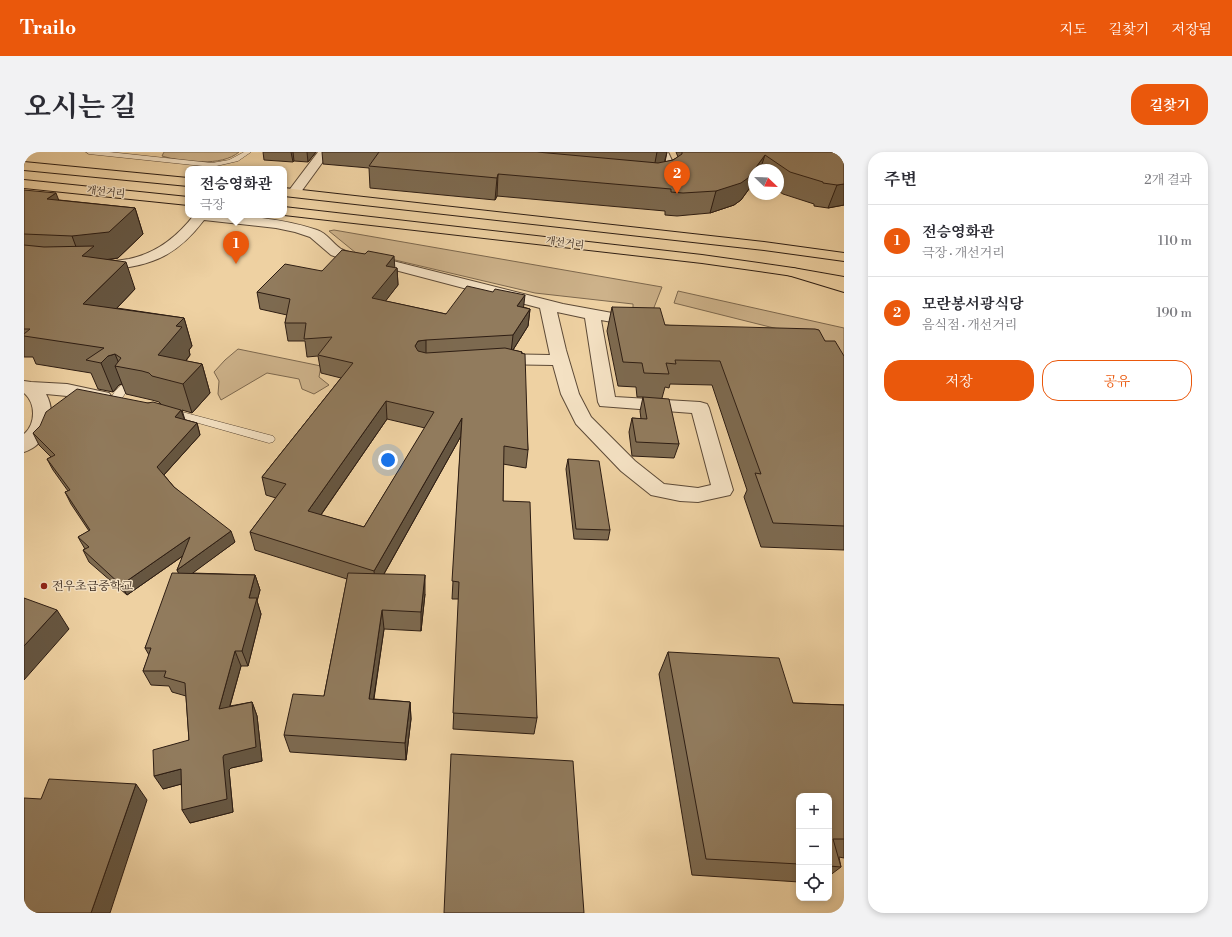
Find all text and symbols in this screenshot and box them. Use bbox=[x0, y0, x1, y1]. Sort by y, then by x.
text: Trailo bbox=[20, 16, 76, 40]
text: 지도 bbox=[1060, 21, 1087, 39]
text: 길찾기 bbox=[1109, 21, 1149, 39]
text: 저장됨 bbox=[1171, 21, 1212, 39]
button: 길찾기 bbox=[1131, 84, 1208, 125]
text: 오시는 길 bbox=[24, 90, 137, 125]
pin: 2 bbox=[664, 161, 690, 194]
north arrow bbox=[748, 164, 784, 200]
popup bbox=[185, 166, 287, 218]
text: 주변 bbox=[884, 169, 917, 191]
text: 2개 결과 bbox=[1144, 172, 1192, 188]
text: 전승영화관 bbox=[200, 175, 272, 194]
street label: 개선거리 bbox=[86, 184, 126, 200]
text: 극장 bbox=[200, 197, 225, 213]
text: 전승영화관 bbox=[922, 223, 994, 242]
pin: 1 bbox=[223, 231, 249, 264]
text: 1 bbox=[894, 233, 900, 249]
text: 110 m bbox=[1158, 233, 1192, 249]
street label: 개선거리 bbox=[545, 235, 585, 251]
text: 극장 · 개선거리 bbox=[922, 245, 1005, 261]
text: 모란봉서광식당 bbox=[922, 295, 1023, 314]
text: 2 bbox=[893, 305, 901, 321]
text: 190 m bbox=[1156, 305, 1192, 321]
text: 음식점 · 개선거리 bbox=[922, 317, 1017, 333]
button: 저장 bbox=[884, 360, 1034, 401]
button: 공유 bbox=[1042, 360, 1192, 401]
your location bbox=[378, 450, 398, 470]
place label: 전우초급중학교 bbox=[52, 579, 134, 594]
marker: 전우초급중학교 bbox=[39, 581, 49, 591]
map controls bbox=[796, 793, 832, 901]
button: + bbox=[796, 793, 832, 829]
button: − bbox=[796, 829, 832, 865]
button: locate bbox=[796, 865, 832, 901]

